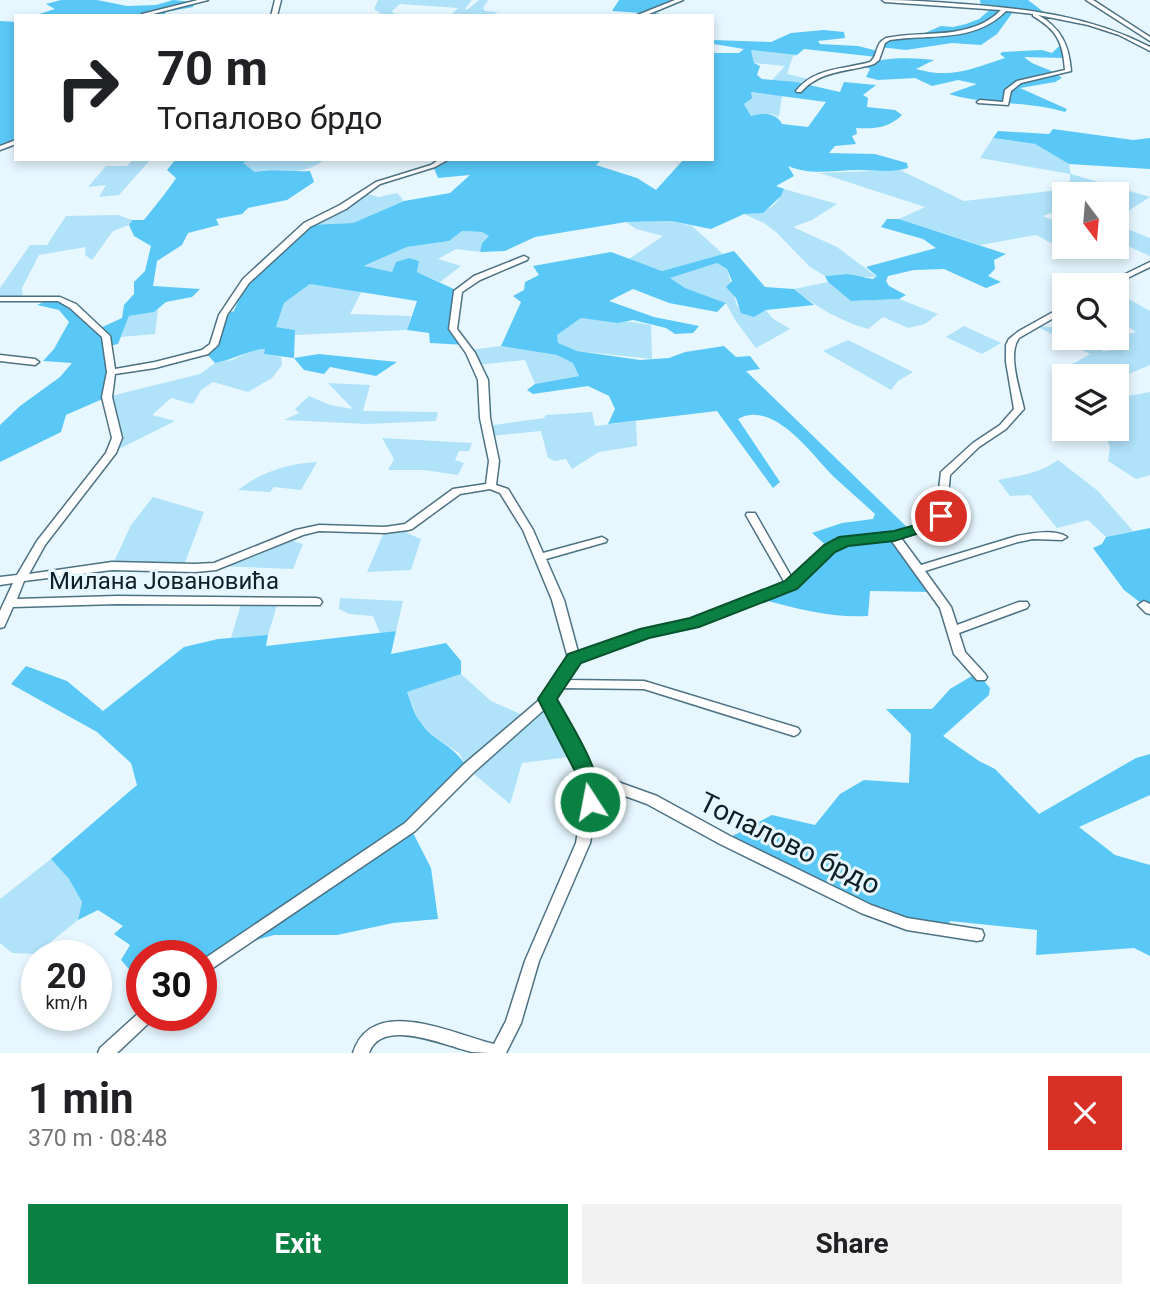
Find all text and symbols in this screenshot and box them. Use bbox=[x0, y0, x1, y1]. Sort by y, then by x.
text: 70 m bbox=[157, 40, 268, 97]
icon: right bbox=[42, 42, 133, 133]
text: Топалово брдо bbox=[157, 99, 383, 137]
north arrow bbox=[1052, 182, 1129, 259]
map controls bbox=[1052, 182, 1129, 441]
button: search bbox=[1052, 273, 1129, 350]
button: layers bbox=[1052, 364, 1129, 441]
pin bbox=[911, 486, 971, 546]
icon: arrive bbox=[922, 497, 960, 535]
street label: Милана Јовановића bbox=[49, 567, 279, 595]
position arrow bbox=[553, 765, 627, 839]
street label: Топалово брдо bbox=[694, 785, 886, 902]
speed limit sign: 30 bbox=[126, 940, 217, 1031]
text: 20 bbox=[46, 956, 87, 997]
text: km/h bbox=[45, 992, 88, 1013]
text: 1 min bbox=[28, 1074, 134, 1123]
button: close bbox=[1048, 1076, 1122, 1150]
text: 370 m · 08:48 bbox=[28, 1125, 167, 1152]
button: Exit bbox=[28, 1204, 568, 1284]
button: Share bbox=[582, 1204, 1122, 1284]

